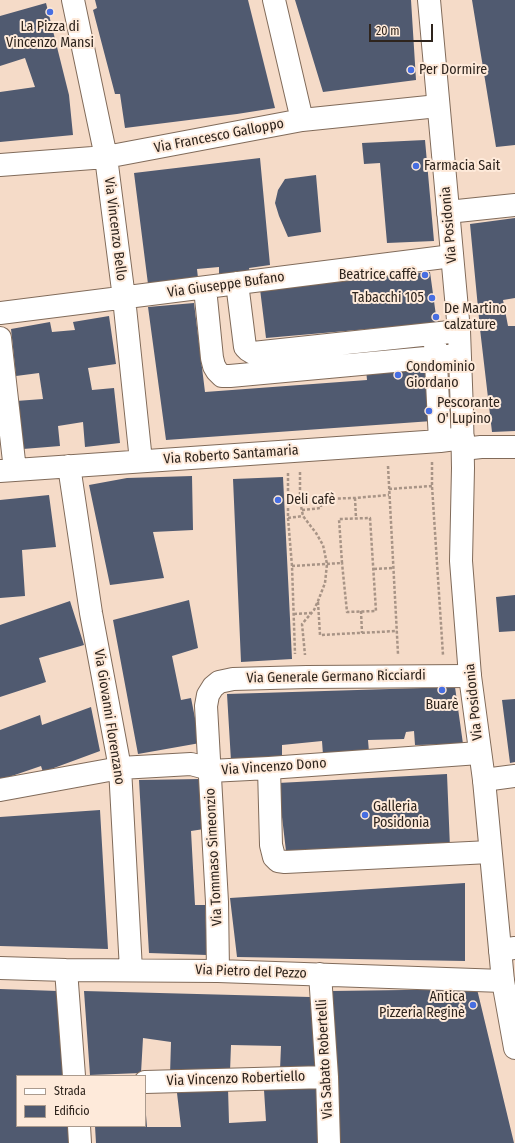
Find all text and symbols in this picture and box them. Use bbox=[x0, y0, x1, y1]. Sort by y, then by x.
marker: La Pizza di Vincenzo Mansi bbox=[45, 7, 55, 17]
scale bar bbox=[371, 16, 435, 42]
place label: La Pizza di Vincenzo Mansi bbox=[6, 19, 94, 52]
text: 20 m bbox=[376, 24, 400, 38]
place label: Per Dormire bbox=[419, 62, 487, 78]
marker: Per Dormire bbox=[406, 65, 416, 75]
street label: Via Francesco Galloppo bbox=[153, 115, 285, 157]
place label: Farmacia Sait bbox=[424, 158, 500, 174]
marker: Farmacia Sait bbox=[411, 161, 421, 171]
street label: Via Vincenzo Bello bbox=[100, 176, 130, 282]
street label: Via Posidonia bbox=[437, 186, 461, 264]
place label: Beatrice caffè bbox=[339, 267, 417, 283]
street label: Via Giuseppe Bufano bbox=[166, 268, 286, 302]
marker: Beatrice caffè bbox=[420, 270, 430, 280]
place label: Tabacchi 105 bbox=[352, 290, 424, 306]
marker: Tabacchi 105 bbox=[427, 293, 437, 303]
place label: De Martino calzature bbox=[444, 301, 507, 334]
marker: De Martino calzature bbox=[431, 312, 441, 322]
place label: Condominio Giordano bbox=[406, 359, 475, 392]
marker: Condominio Giordano bbox=[393, 370, 403, 380]
place label: Pescorante O' Lupino bbox=[437, 395, 500, 428]
marker: Pescorante O' Lupino bbox=[424, 406, 434, 416]
street label: Via Roberto Santamaria bbox=[163, 442, 299, 468]
place label: Deli cafè bbox=[286, 492, 335, 508]
marker: Deli cafè bbox=[273, 495, 283, 505]
street label: Via Giovanni Florenzano bbox=[90, 648, 128, 786]
street label: Via Posidonia bbox=[462, 663, 486, 741]
street label: Via Generale Germano Ricciardi bbox=[246, 667, 426, 687]
marker: Buarè bbox=[437, 685, 447, 695]
place label: Buarè bbox=[425, 697, 459, 713]
street label: Via Vincenzo Dono bbox=[221, 755, 327, 779]
street label: Via Tommaso Simeonzio bbox=[202, 788, 226, 926]
place label: Galleria Posidonia bbox=[373, 799, 429, 832]
marker: Galleria Posidonia bbox=[360, 810, 370, 820]
street label: Via Pietro del Pezzo bbox=[195, 962, 307, 982]
place label: Antica Pizzeria Reginè bbox=[379, 989, 465, 1022]
street label: Via Sabato Robertelli bbox=[313, 999, 337, 1119]
marker: Antica Pizzeria Reginè bbox=[468, 1000, 478, 1010]
street label: Via Vincenzo Robertiello bbox=[166, 1068, 306, 1090]
legend bbox=[16, 1075, 146, 1127]
text: Strada bbox=[54, 1084, 86, 1098]
text: Edificio bbox=[54, 1104, 90, 1118]

